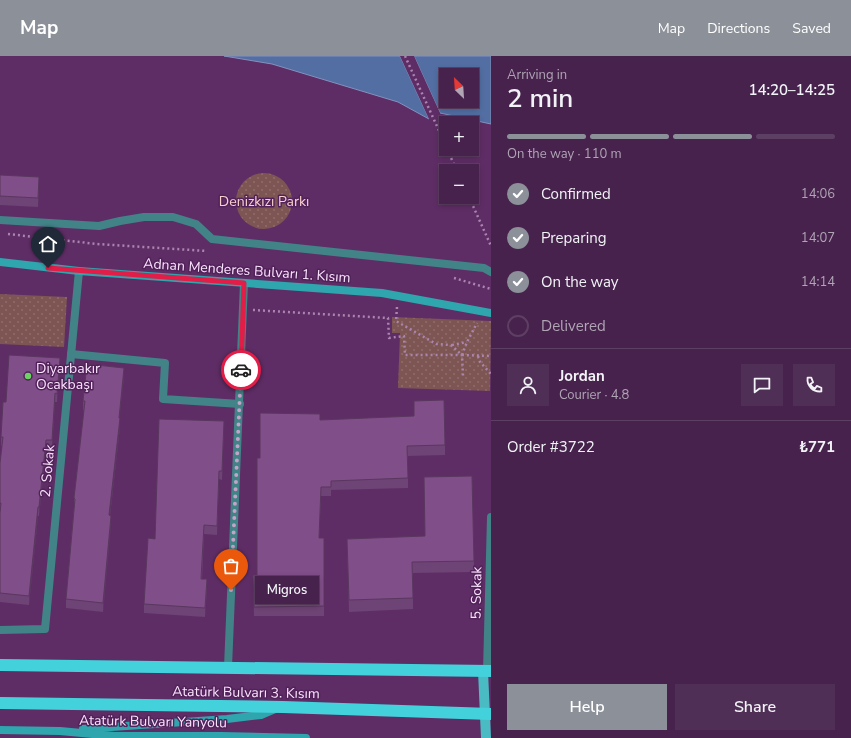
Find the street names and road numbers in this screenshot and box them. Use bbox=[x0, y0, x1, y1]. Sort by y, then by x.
street label: Adnan Menderes Bulvarı 1. Kısım bbox=[143, 254, 351, 287]
street label: 2. Sokak bbox=[36, 443, 59, 498]
street label: 5. Sokak bbox=[467, 565, 486, 620]
street label: Atatürk Bulvarı 3. Kısım bbox=[172, 682, 320, 703]
street label: Atatürk Bulvarı Yanyolu bbox=[79, 711, 227, 732]

